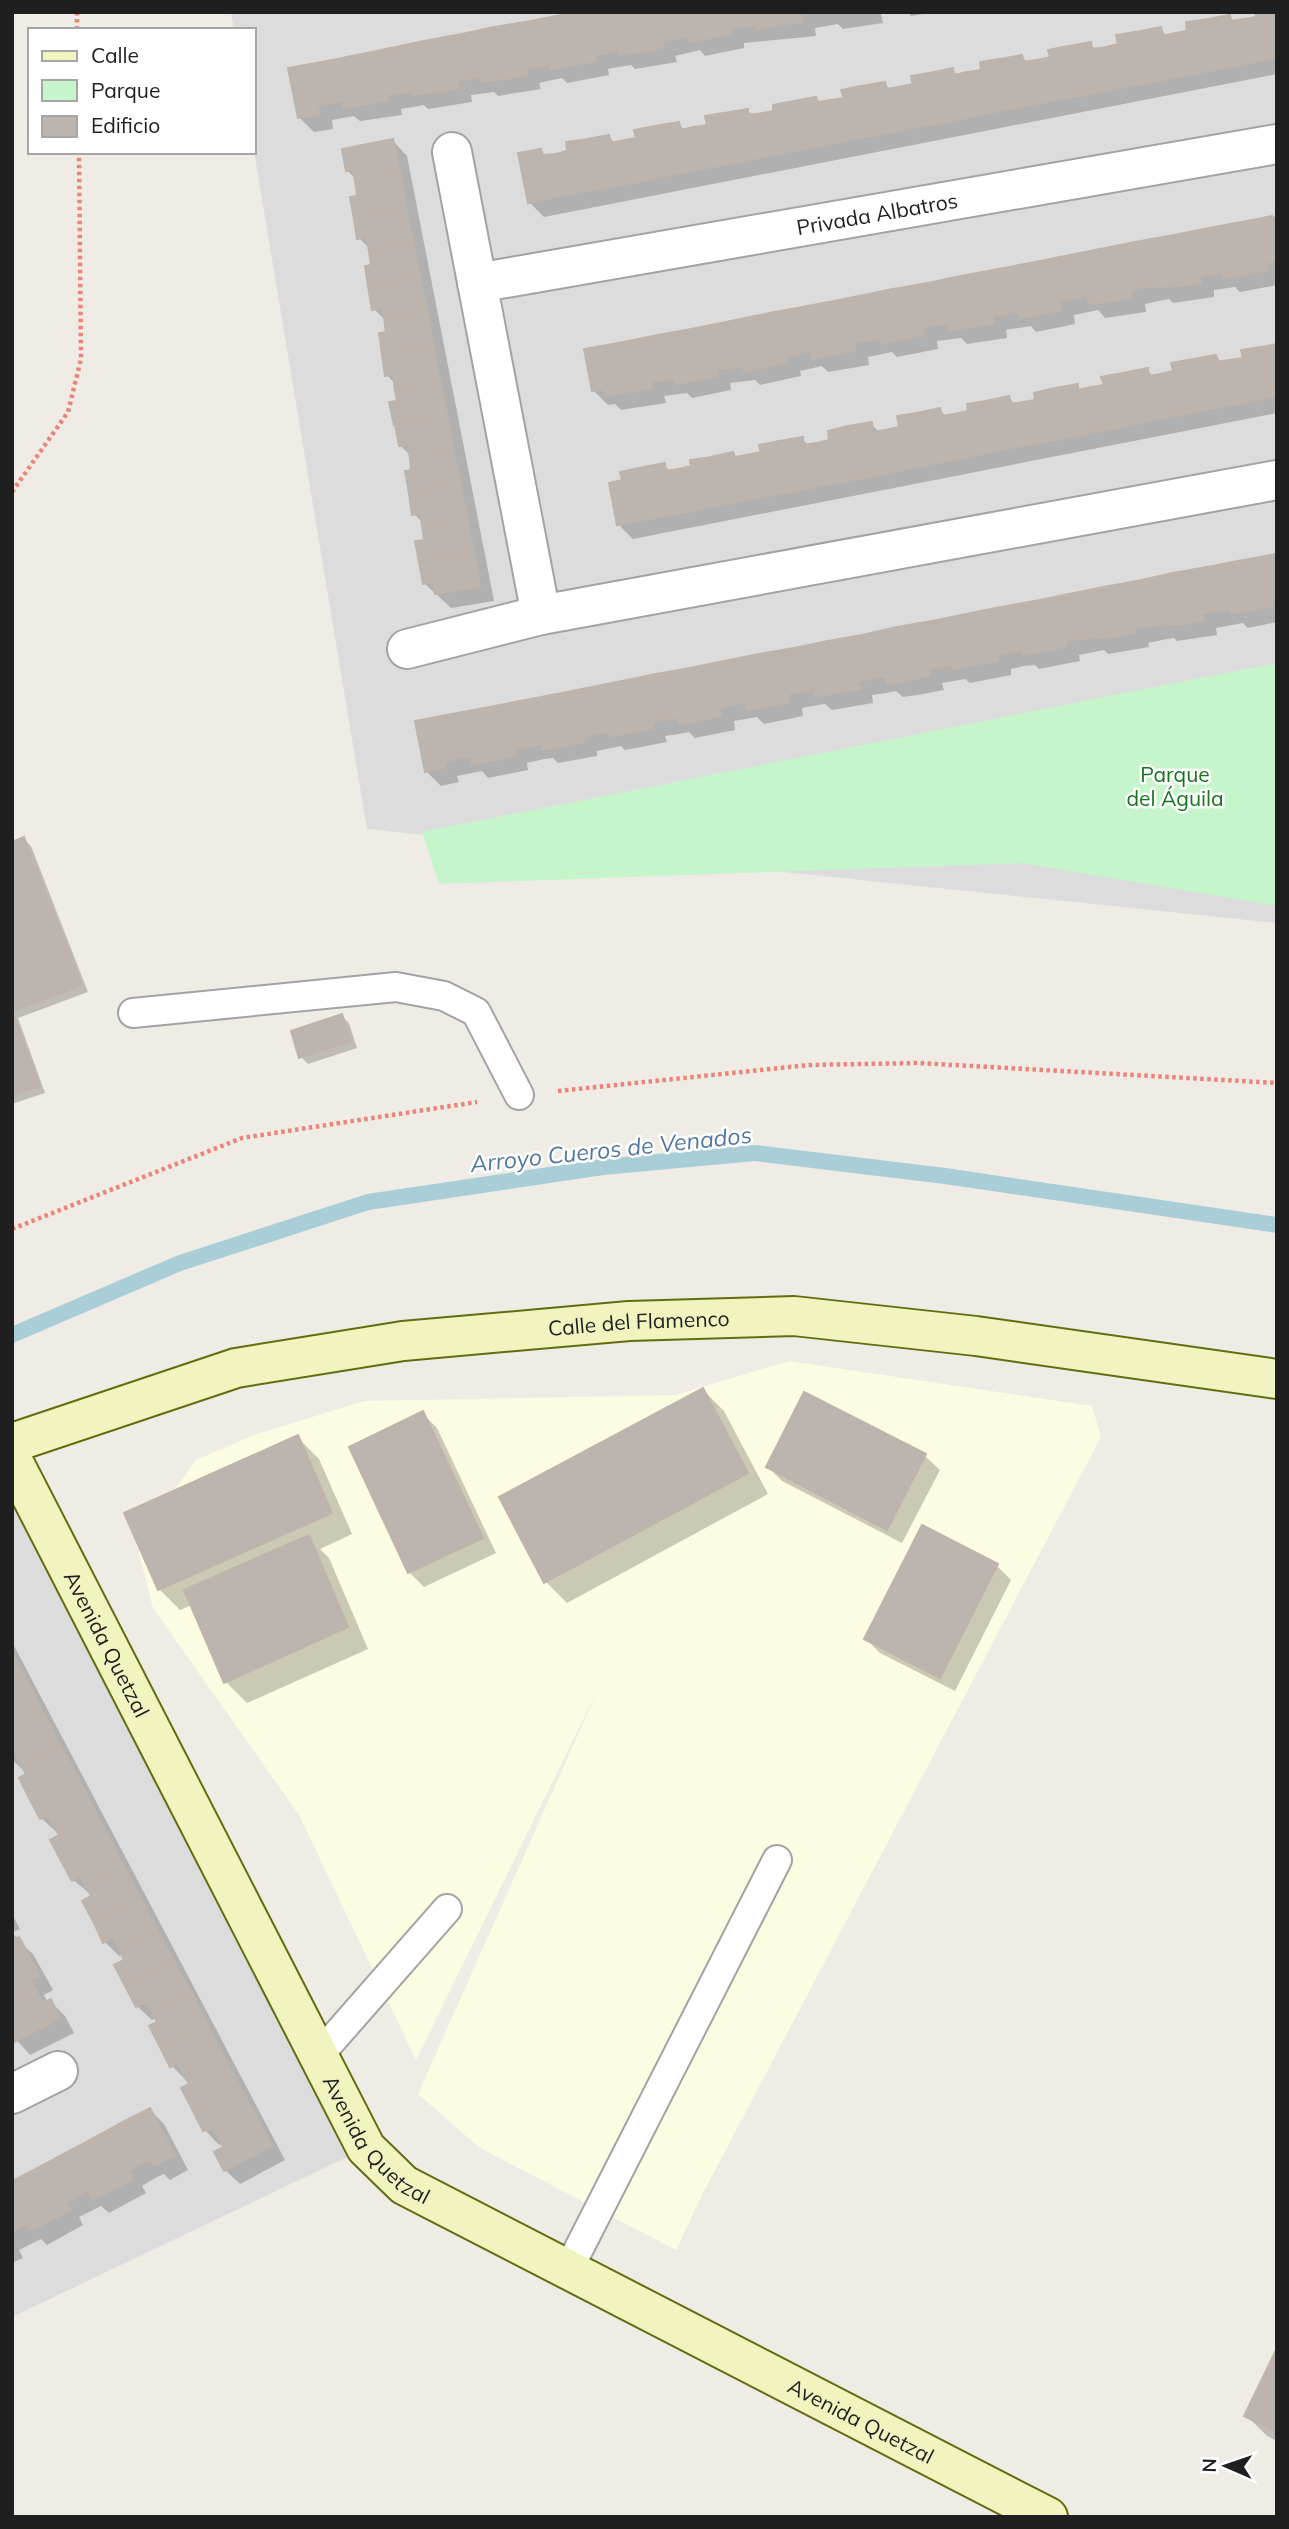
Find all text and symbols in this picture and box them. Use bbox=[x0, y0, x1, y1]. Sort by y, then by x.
legend bbox=[28, 28, 256, 154]
text: Calle bbox=[91, 42, 139, 68]
text: Parque bbox=[91, 77, 160, 103]
text: Edificio bbox=[91, 112, 160, 138]
street label: Privada Albatros bbox=[794, 187, 960, 240]
park label: Parque del Águila bbox=[1126, 761, 1224, 811]
water label: Arroyo Cueros de Venados bbox=[468, 1120, 753, 1178]
street label: Calle del Flamenco bbox=[547, 1305, 730, 1341]
street label: Avenida Quetzal bbox=[59, 1567, 155, 1721]
street label: Avenida Quetzal bbox=[318, 2071, 435, 2209]
street label: Avenida Quetzal bbox=[784, 2372, 939, 2469]
north arrow bbox=[1191, 2431, 1261, 2501]
text: N bbox=[1197, 2458, 1221, 2473]

